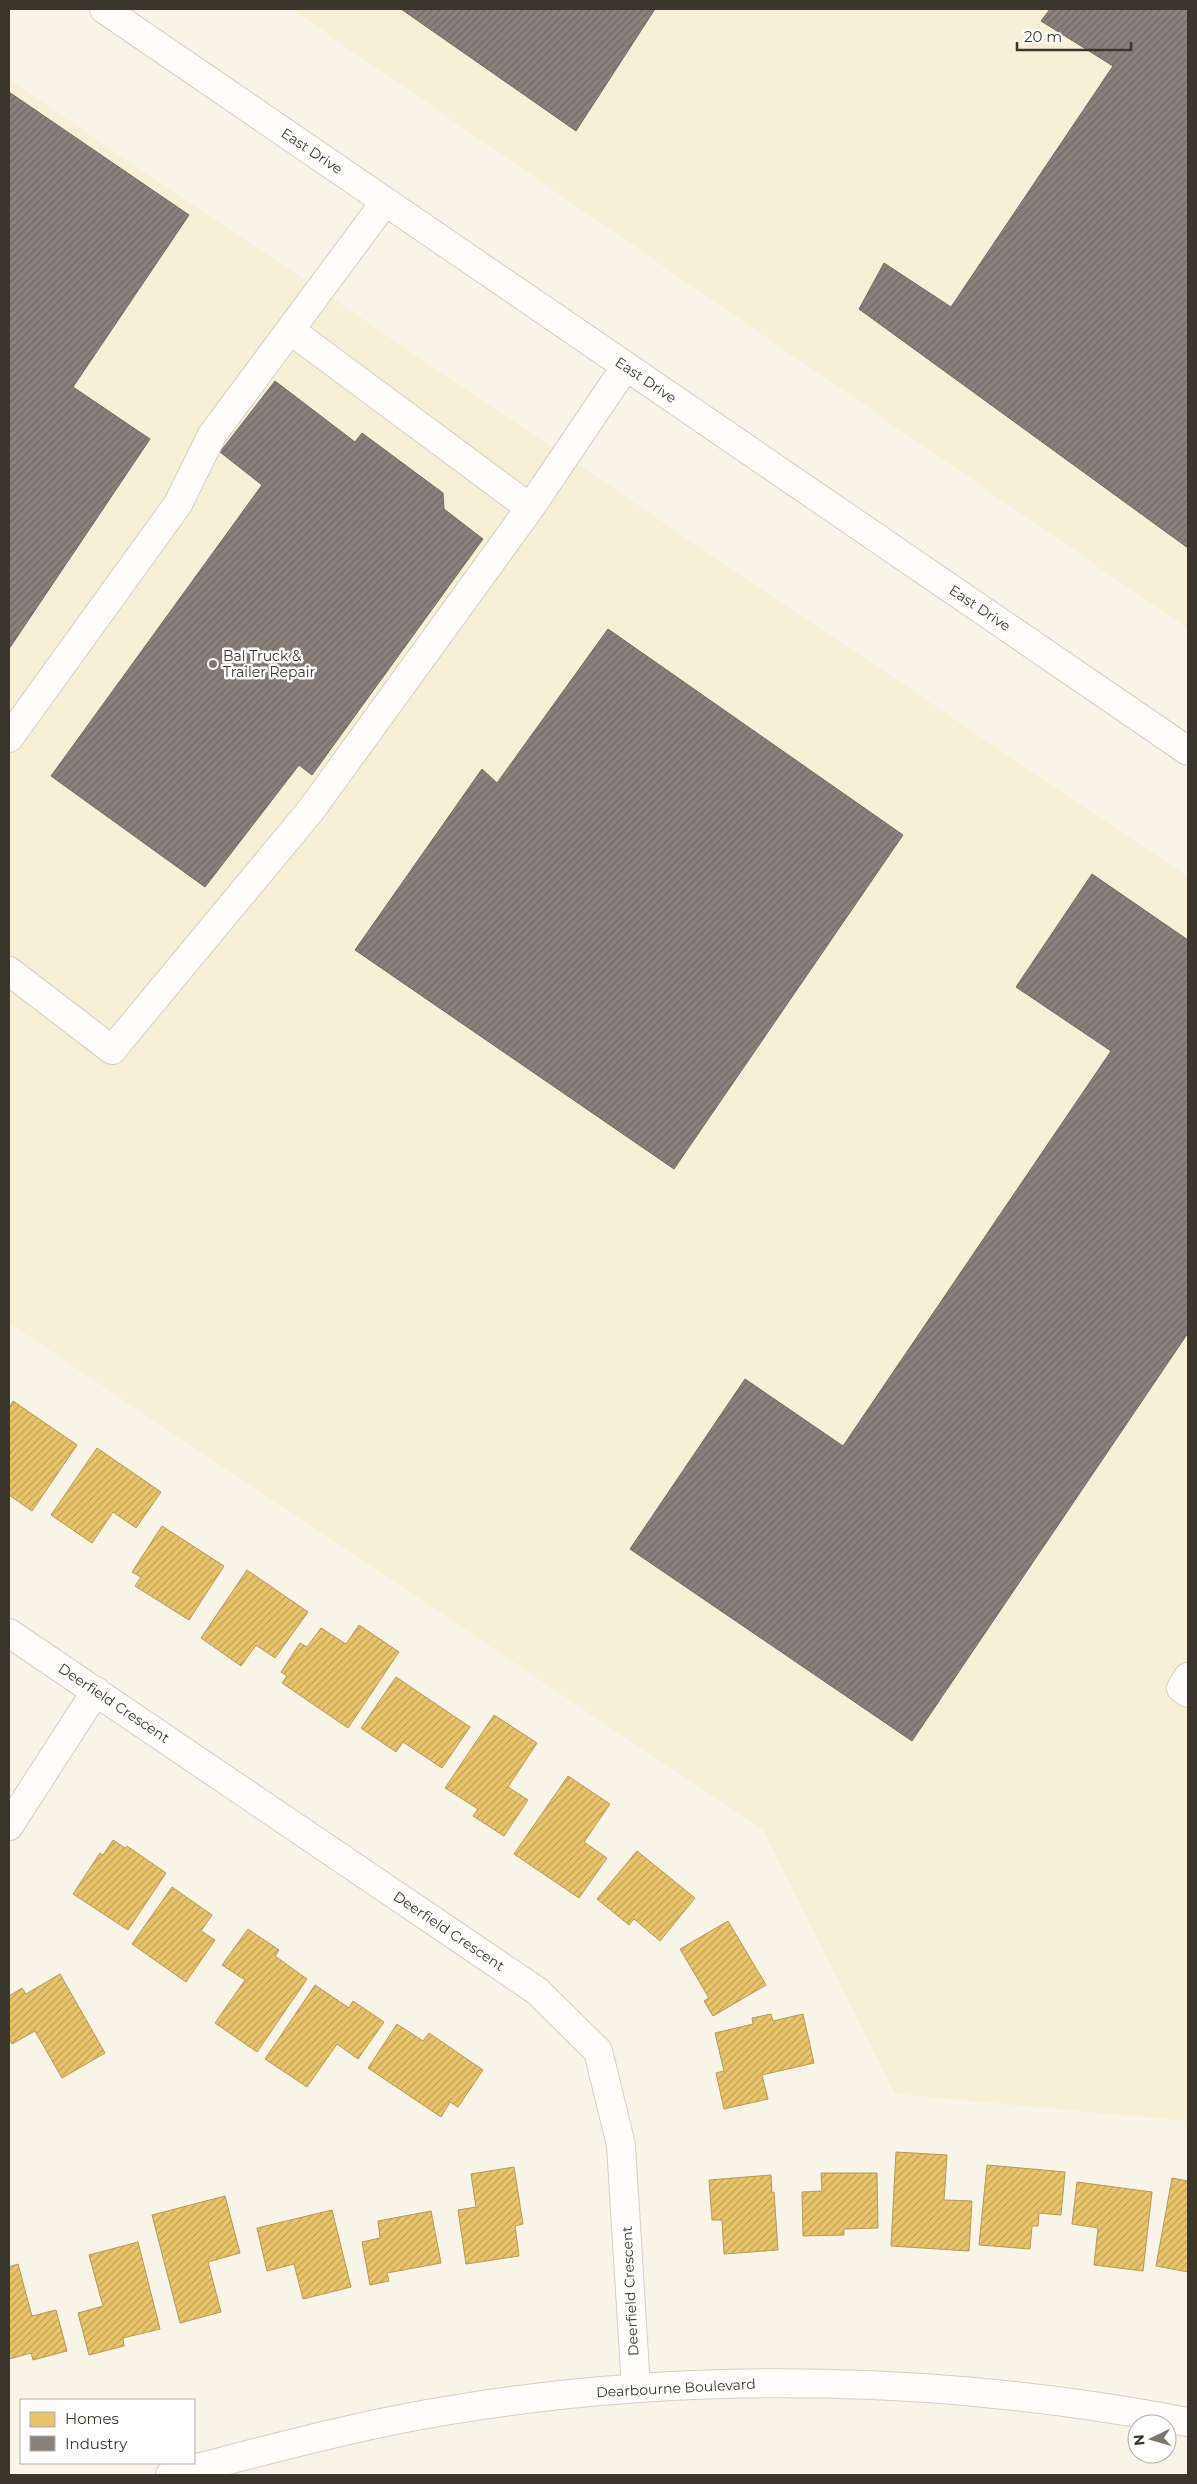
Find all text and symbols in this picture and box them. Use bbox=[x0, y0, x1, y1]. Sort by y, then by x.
scale bar bbox=[1017, 20, 1131, 52]
text: 20 m bbox=[1024, 27, 1062, 46]
street label: East Drive bbox=[278, 124, 346, 178]
street label: East Drive bbox=[612, 353, 680, 407]
street label: East Drive bbox=[946, 581, 1014, 635]
place label: Bal Truck & Trailer Repair bbox=[223, 647, 315, 681]
marker: Bal Truck & Trailer Repair bbox=[207, 658, 219, 670]
street label: Deerfield Crescent bbox=[55, 1659, 173, 1747]
street label: Deerfield Crescent bbox=[390, 1887, 508, 1975]
street label: Deerfield Crescent bbox=[618, 2225, 642, 2356]
street label: Dearbourne Boulevard bbox=[596, 2375, 756, 2401]
legend bbox=[20, 2399, 195, 2464]
text: Homes bbox=[65, 2409, 119, 2428]
north arrow bbox=[1127, 2414, 1177, 2464]
text: Industry bbox=[65, 2434, 128, 2453]
text: N bbox=[1130, 2434, 1149, 2447]

